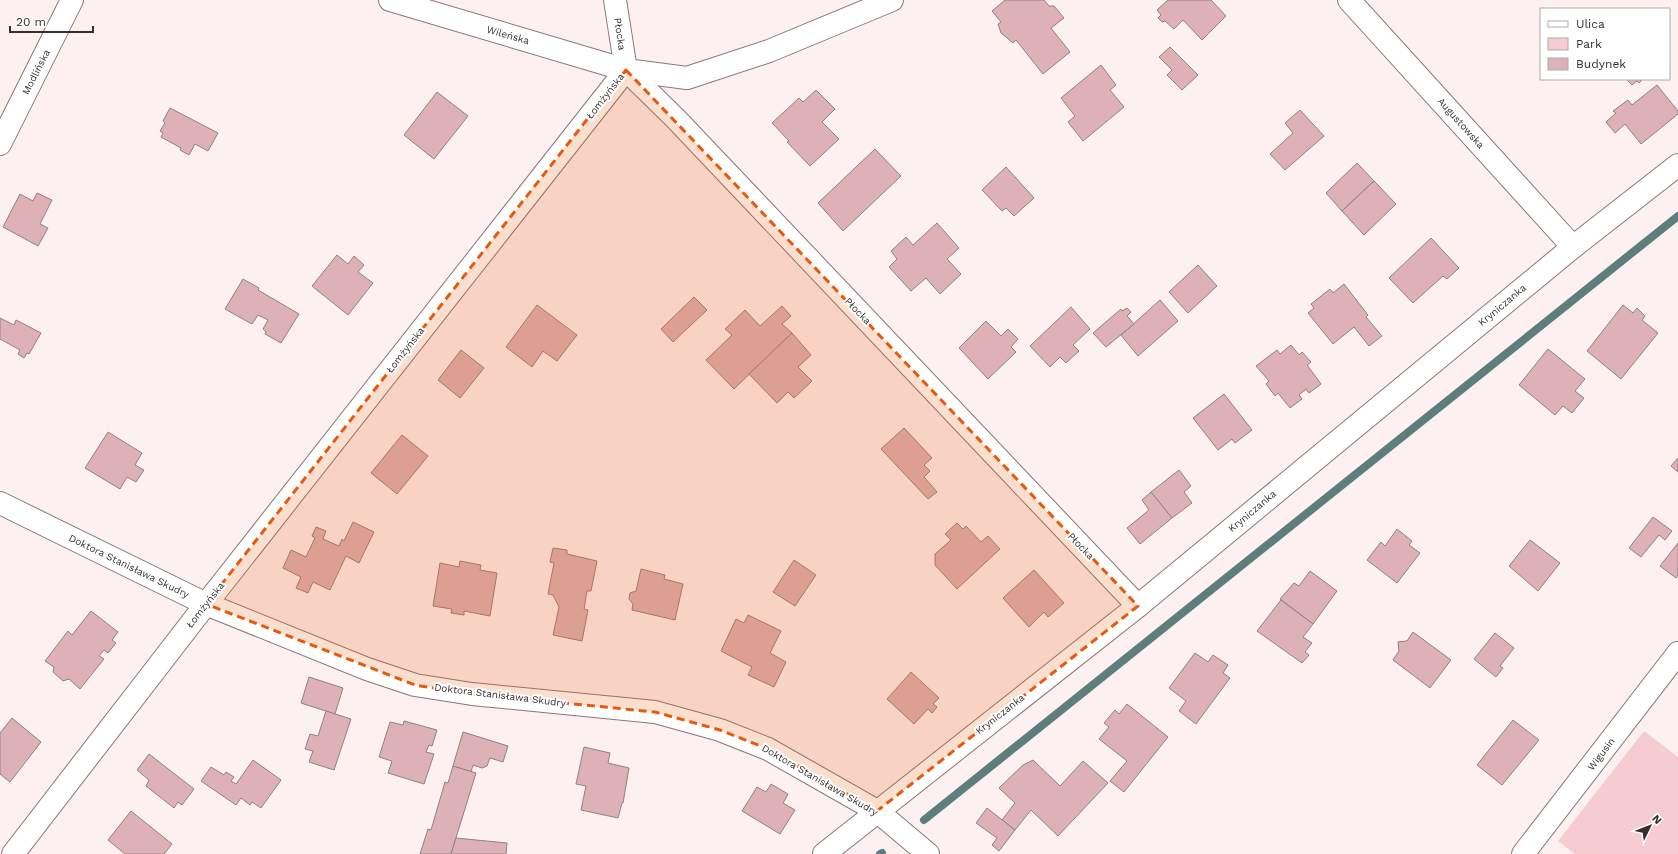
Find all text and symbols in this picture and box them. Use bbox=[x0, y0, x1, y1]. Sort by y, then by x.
scale bar bbox=[10, 8, 93, 34]
legend bbox=[1540, 8, 1670, 80]
text: 20 m bbox=[16, 15, 46, 29]
street label: Płocka bbox=[612, 17, 628, 51]
text: Ulica bbox=[1576, 17, 1605, 31]
street label: Wileńska bbox=[485, 24, 531, 46]
text: Park bbox=[1576, 37, 1602, 51]
street label: Modlińska bbox=[20, 47, 52, 96]
text: Budynek bbox=[1576, 57, 1626, 71]
street label: Łomżyńska bbox=[584, 71, 626, 121]
street label: Augustowska bbox=[1435, 95, 1487, 151]
street label: Kryniczanka bbox=[1476, 282, 1528, 328]
street label: Płocka bbox=[843, 295, 873, 327]
street label: Łomżyńska bbox=[384, 325, 426, 375]
street label: Kryniczanka bbox=[1226, 488, 1278, 534]
street label: Płocka bbox=[1066, 530, 1096, 562]
street label: Doktora Stanisława Skudry bbox=[67, 532, 192, 600]
street label: Łomżyńska bbox=[184, 580, 226, 630]
street label: Doktora Stanisława Skudry bbox=[434, 681, 567, 709]
street label: Kryniczanka bbox=[973, 691, 1027, 736]
street label: Wigusin bbox=[1585, 736, 1617, 772]
street label: Doktora Stanisława Skudry bbox=[760, 742, 881, 818]
north arrow bbox=[1630, 806, 1670, 846]
text: N bbox=[1649, 812, 1664, 827]

